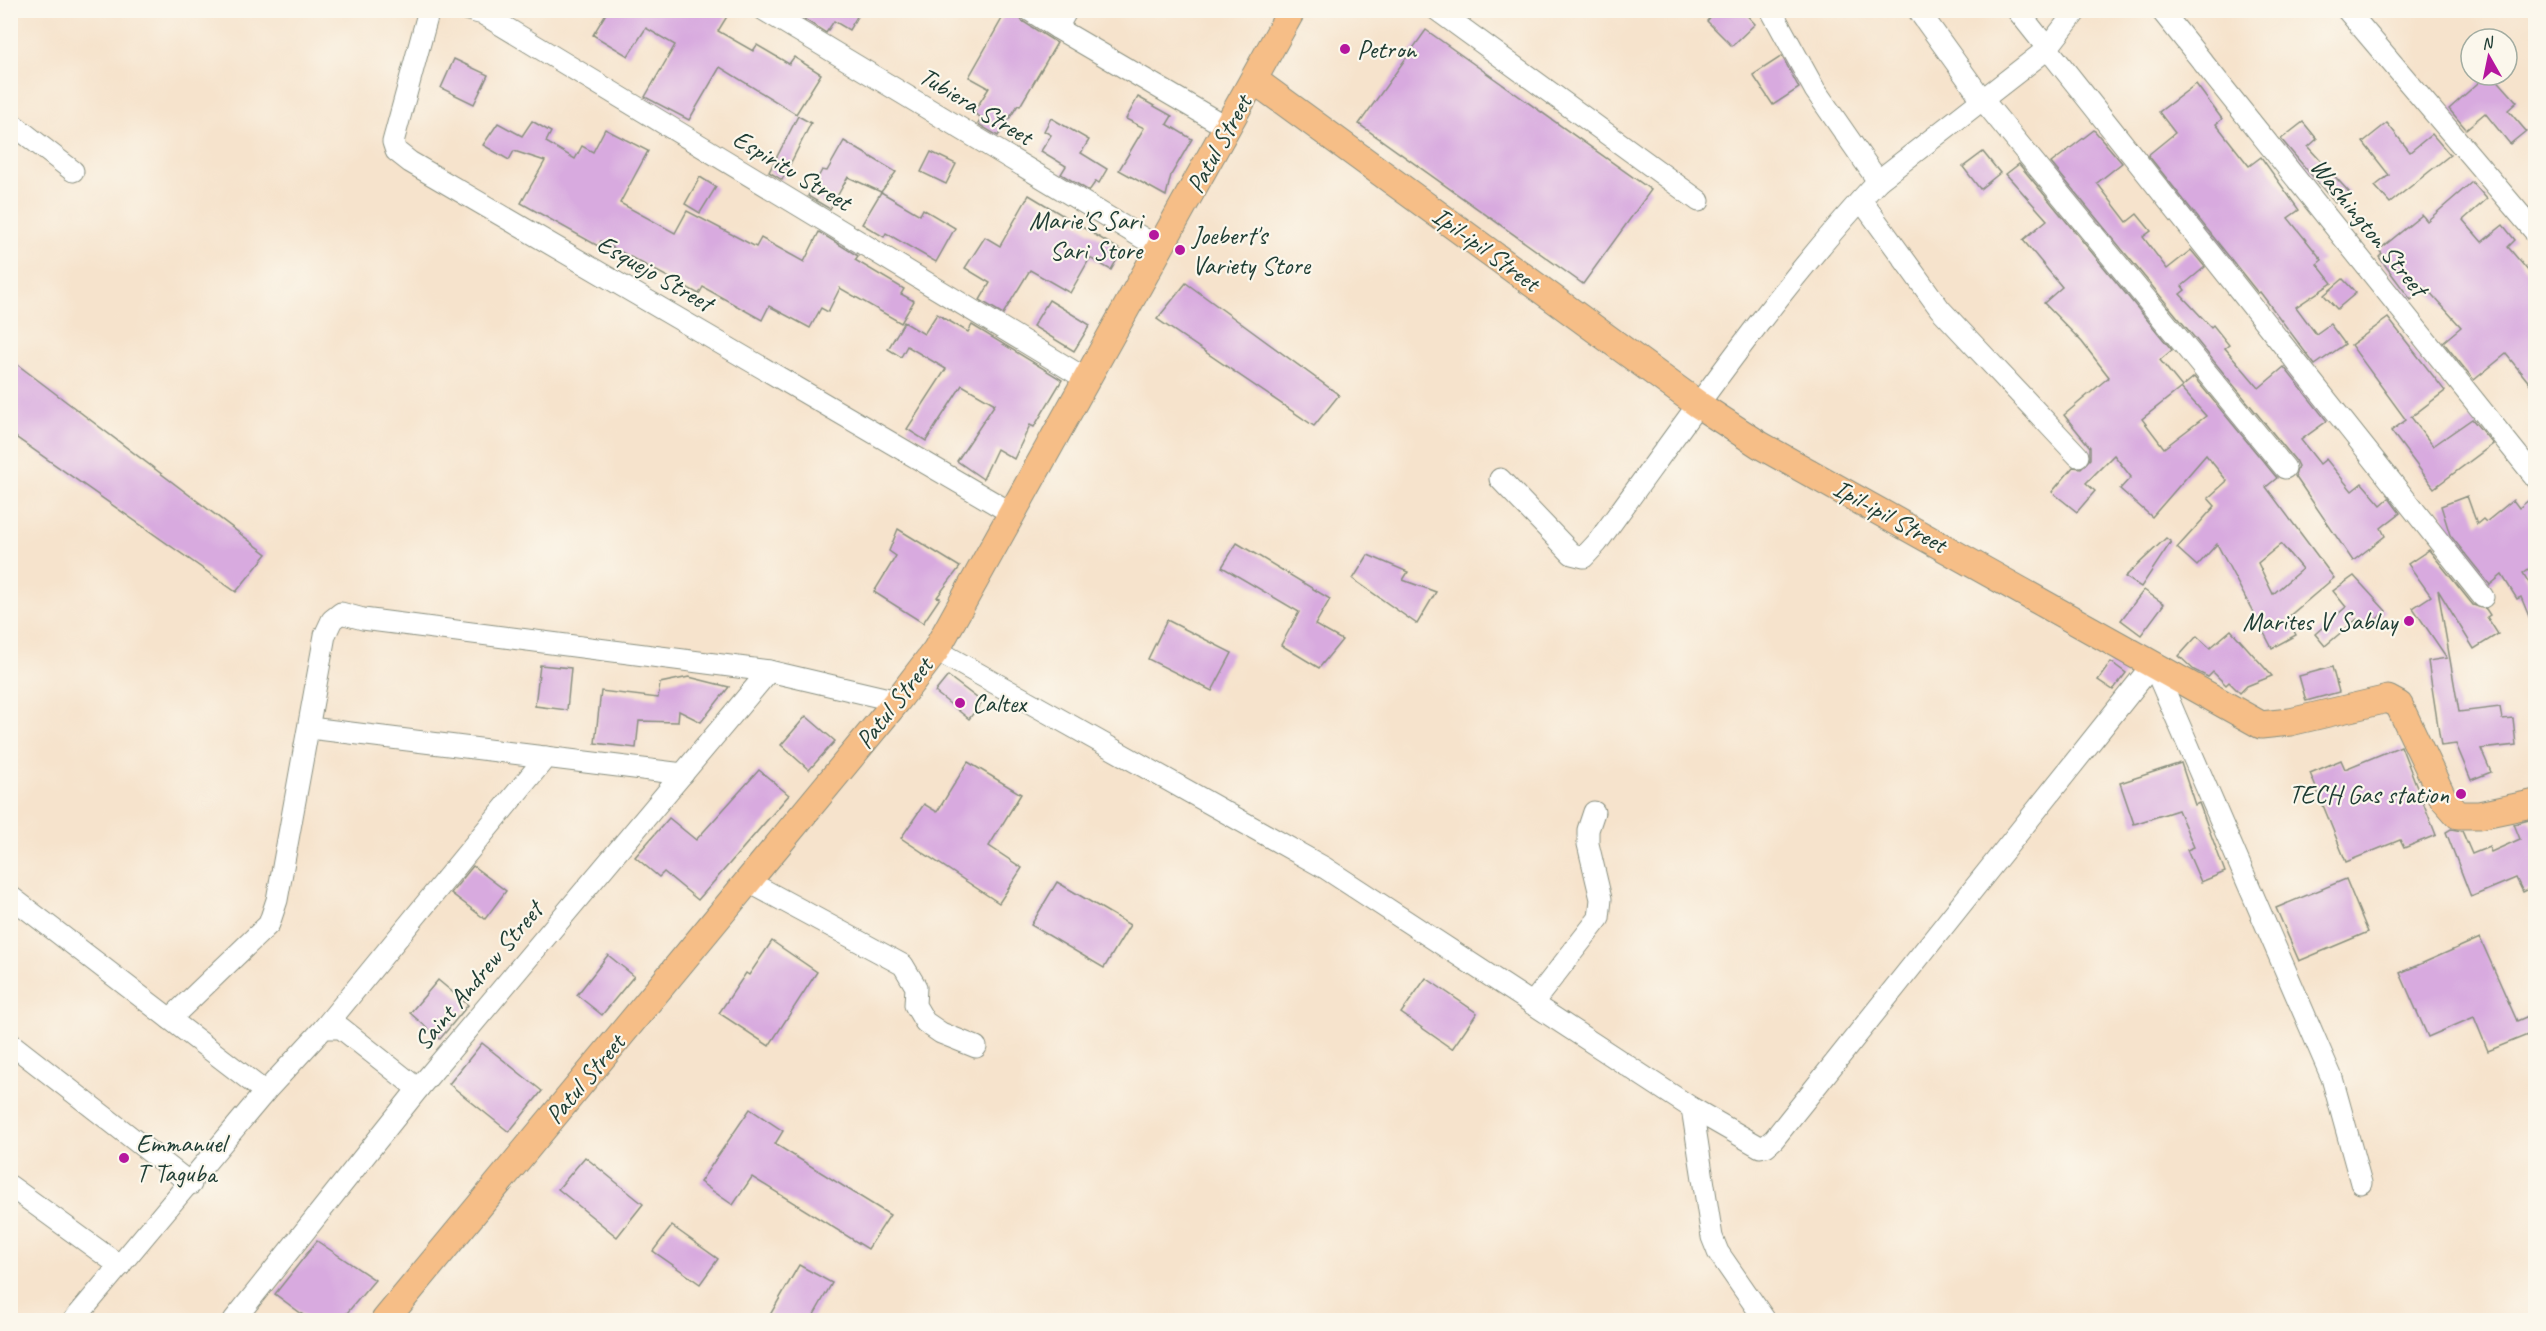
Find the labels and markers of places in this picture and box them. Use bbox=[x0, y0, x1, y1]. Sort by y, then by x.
place label: Petron bbox=[1357, 33, 1417, 66]
marker: Petron bbox=[1338, 42, 1352, 56]
place label: Marie'S Sari Sari Store bbox=[1029, 204, 1145, 267]
place label: Joebert's Variety Store bbox=[1190, 219, 1312, 282]
marker: Marie'S Sari Sari Store bbox=[1147, 228, 1161, 242]
marker: Joebert's Variety Store bbox=[1173, 243, 1187, 257]
place label: Marites V Sablay bbox=[2242, 605, 2399, 638]
marker: Marites V Sablay bbox=[2402, 614, 2416, 628]
place label: Caltex bbox=[972, 687, 1028, 720]
marker: Caltex bbox=[953, 696, 967, 710]
place label: TECH Gas station bbox=[2289, 778, 2449, 811]
marker: TECH Gas station bbox=[2454, 787, 2468, 801]
place label: Emmanuel T Taguba bbox=[136, 1127, 230, 1190]
marker: Emmanuel T Taguba bbox=[117, 1151, 131, 1165]

